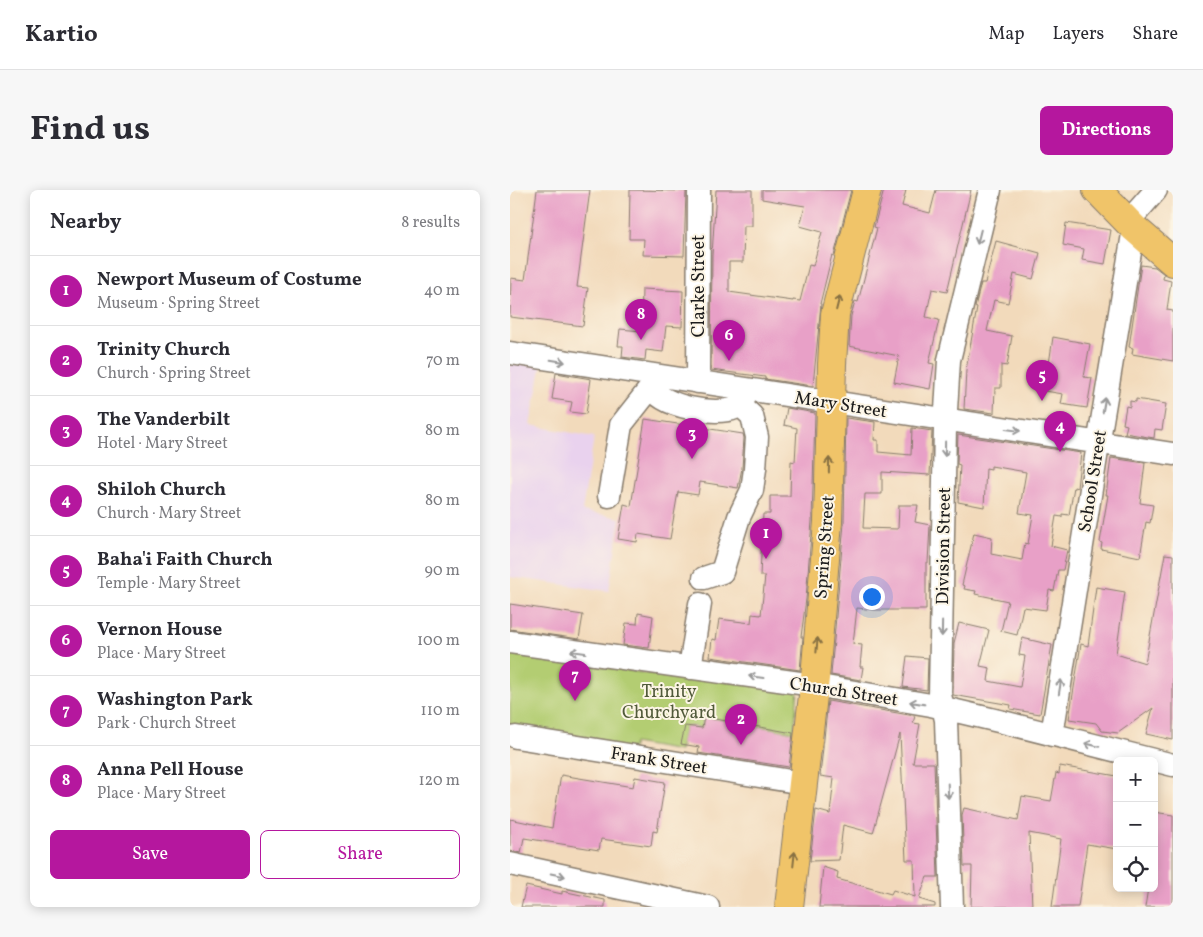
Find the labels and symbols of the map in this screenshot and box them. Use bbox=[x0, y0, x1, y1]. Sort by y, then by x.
one-way arrow bbox=[974, 229, 983, 245]
street label: Clarke Street bbox=[687, 235, 712, 337]
one-way arrow bbox=[834, 296, 843, 312]
pin: 8 bbox=[625, 299, 657, 340]
pin: 6 bbox=[713, 320, 745, 361]
one-way arrow bbox=[550, 356, 566, 366]
pin: 5 bbox=[1026, 360, 1058, 401]
street label: Mary Street bbox=[793, 386, 889, 425]
one-way arrow bbox=[1100, 398, 1110, 414]
pin: 4 bbox=[1044, 411, 1076, 452]
pin: 3 bbox=[676, 418, 708, 459]
one-way arrow bbox=[1005, 425, 1021, 435]
street label: School Street bbox=[1073, 428, 1114, 534]
one-way arrow bbox=[940, 440, 950, 456]
one-way arrow bbox=[824, 457, 833, 473]
street label: Division Street bbox=[931, 487, 958, 605]
street label: Spring Street bbox=[809, 494, 842, 600]
pin: 1 bbox=[750, 518, 782, 559]
your location bbox=[859, 584, 885, 610]
one-way arrow bbox=[937, 620, 946, 636]
one-way arrow bbox=[813, 637, 822, 653]
one-way arrow bbox=[570, 646, 586, 656]
pin: 7 bbox=[559, 660, 591, 701]
one-way arrow bbox=[749, 672, 765, 682]
street label: Church Street bbox=[788, 672, 900, 713]
one-way arrow bbox=[1055, 679, 1065, 695]
park label: Trinity Churchyard bbox=[622, 680, 716, 726]
one-way arrow bbox=[909, 697, 925, 707]
pin: 2 bbox=[725, 704, 757, 745]
one-way arrow bbox=[1084, 740, 1100, 749]
street label: Frank Street bbox=[609, 742, 709, 781]
one-way arrow bbox=[943, 782, 953, 798]
one-way arrow bbox=[790, 851, 799, 867]
one-way arrow bbox=[549, 871, 565, 880]

